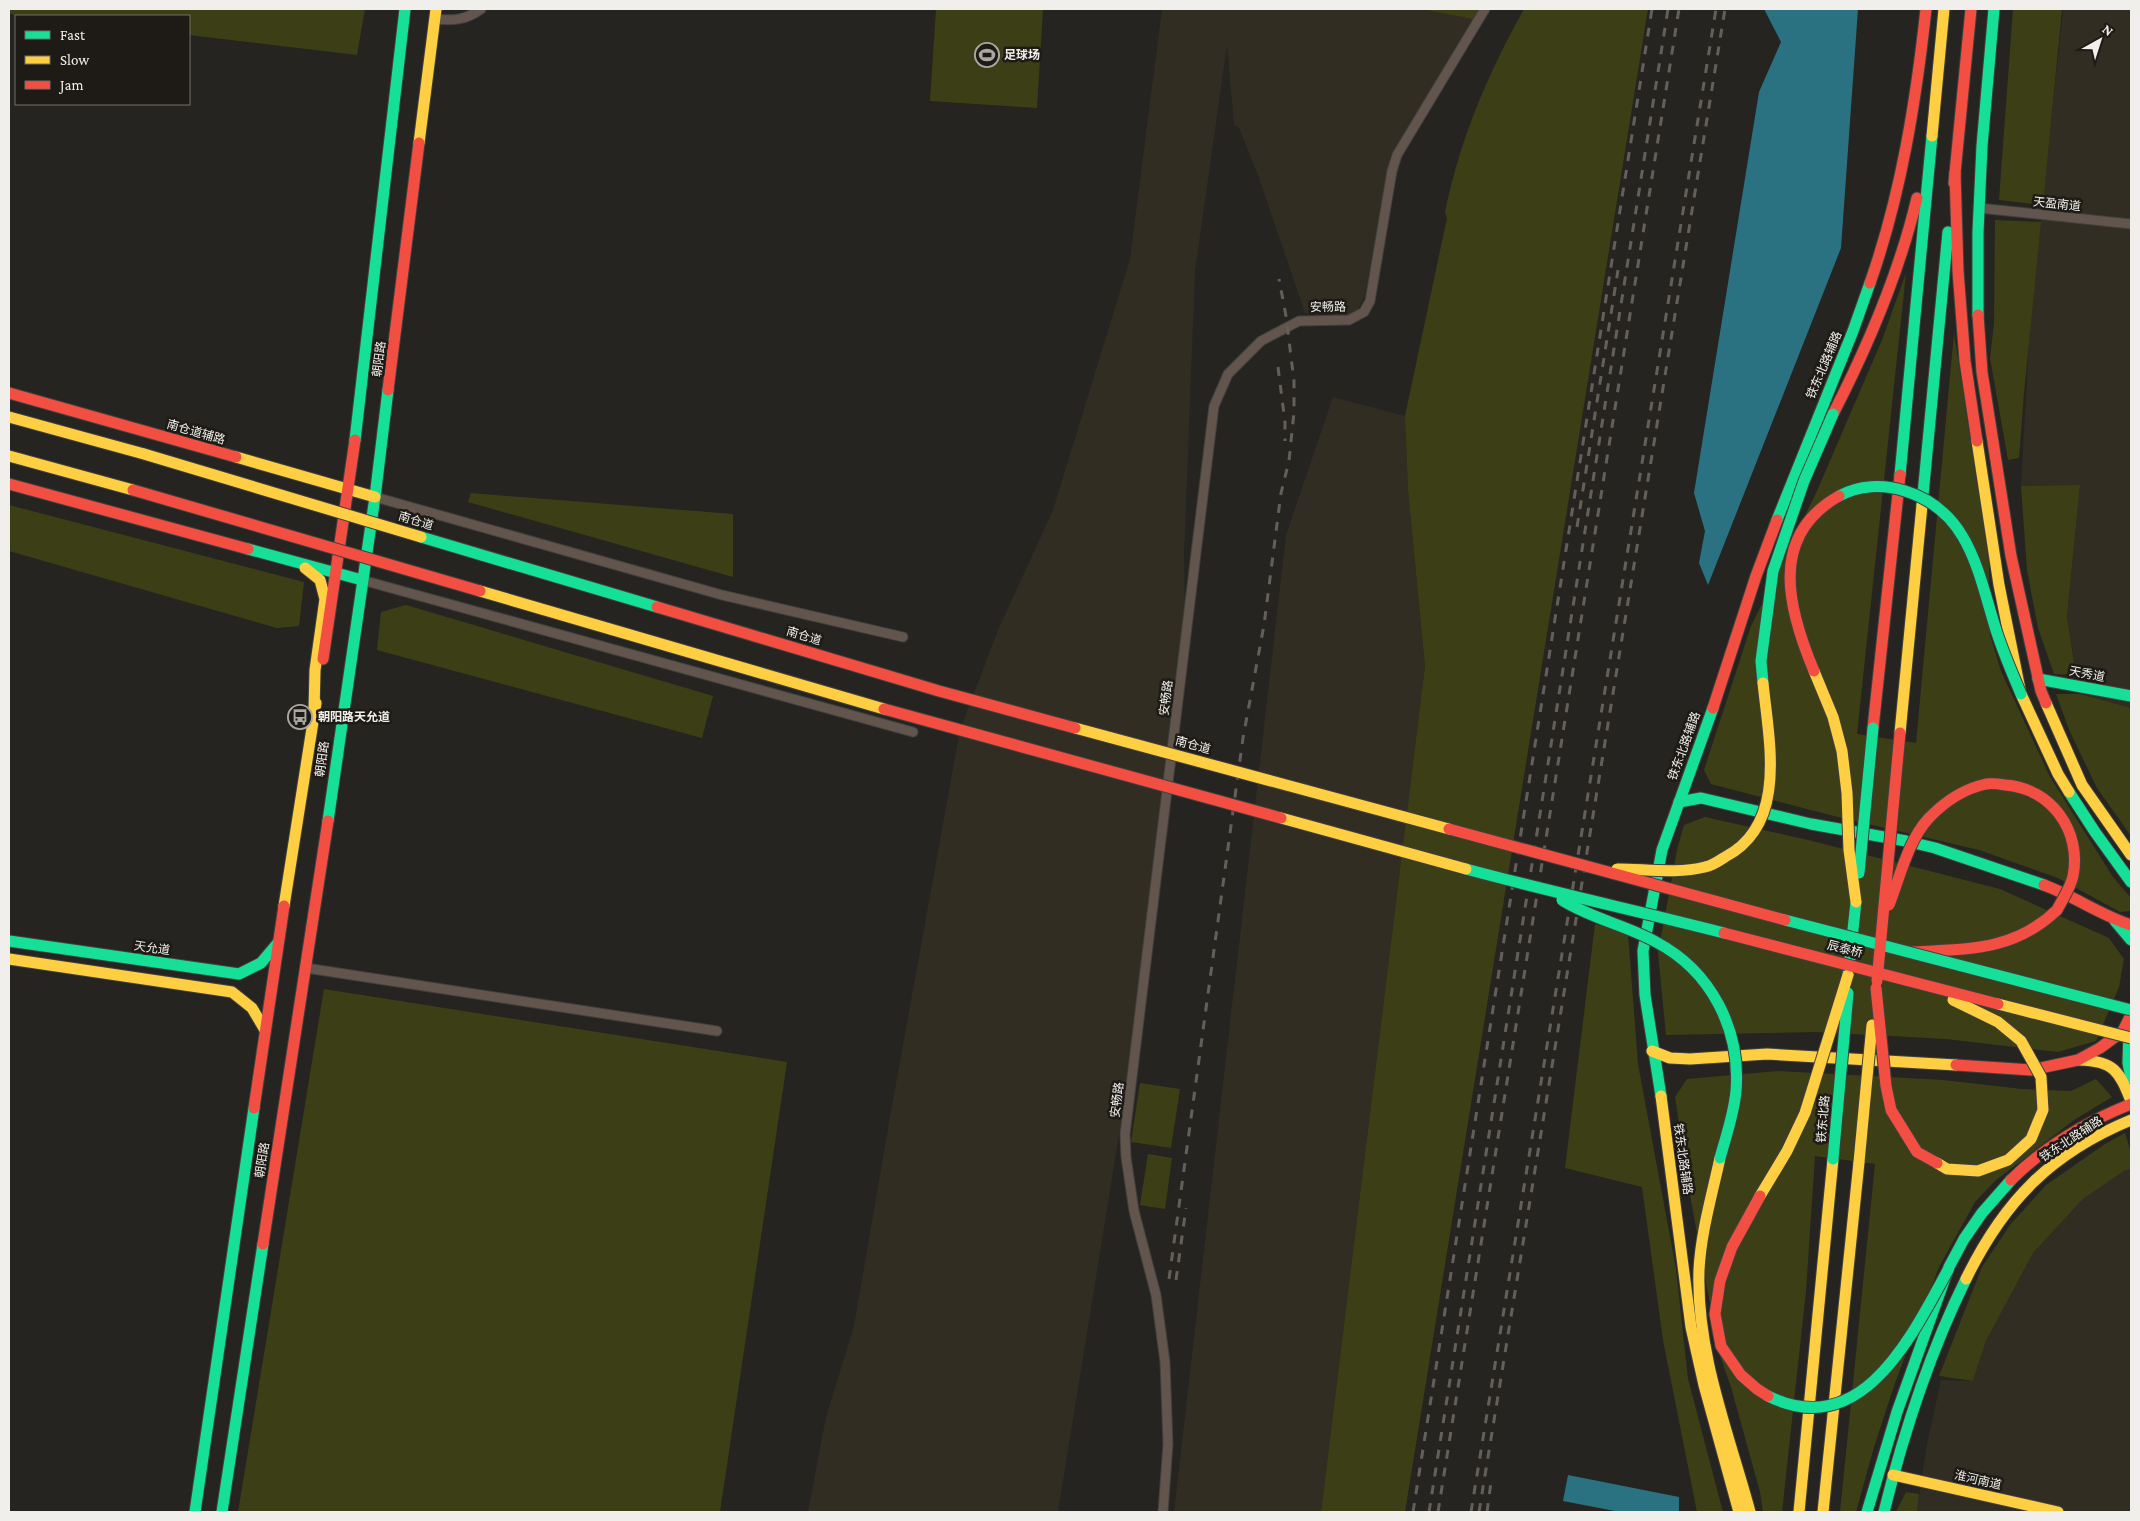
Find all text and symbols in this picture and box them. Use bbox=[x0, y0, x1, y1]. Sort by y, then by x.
legend bbox=[15, 15, 190, 105]
north arrow bbox=[2075, 15, 2125, 65]
text: N bbox=[2099, 21, 2117, 39]
text: Fast bbox=[60, 27, 86, 43]
sports icon: 足球场 bbox=[974, 42, 1000, 68]
place label: 足球场 bbox=[1004, 48, 1040, 62]
text: Slow bbox=[60, 52, 90, 68]
text: Jam bbox=[58, 77, 83, 94]
street label: 天盈南道 bbox=[2032, 195, 2082, 213]
street label: 安畅路 bbox=[1310, 300, 1346, 314]
street label: 铁东北路辅路 bbox=[1803, 329, 1845, 401]
street label: 朝阳路 bbox=[370, 340, 388, 378]
street label: 南仓道辅路 bbox=[165, 417, 227, 447]
street label: 南仓道 bbox=[397, 509, 435, 533]
street label: 南仓道 bbox=[785, 624, 823, 648]
street label: 天秀道 bbox=[2068, 664, 2106, 684]
street label: 安畅路 bbox=[1157, 679, 1175, 717]
bus stop icon: 朝阳路天允道 bbox=[287, 704, 313, 730]
place label: 朝阳路天允道 bbox=[318, 710, 390, 724]
street label: 铁东北路辅路 bbox=[1665, 710, 1703, 782]
street label: 南仓道 bbox=[1174, 734, 1212, 756]
street label: 朝阳路 bbox=[313, 740, 331, 778]
street label: 辰泰桥 bbox=[1826, 938, 1864, 960]
street label: 天允道 bbox=[133, 939, 171, 957]
street label: 安畅路 bbox=[1108, 1081, 1126, 1119]
street label: 铁东北路 bbox=[1814, 1094, 1832, 1144]
street label: 铁东北路辅路 bbox=[2037, 1114, 2105, 1164]
street label: 铁东北路辅路 bbox=[1671, 1122, 1695, 1196]
street label: 朝阳路 bbox=[252, 1141, 272, 1179]
street label: 淮河南道 bbox=[1953, 1468, 2003, 1492]

